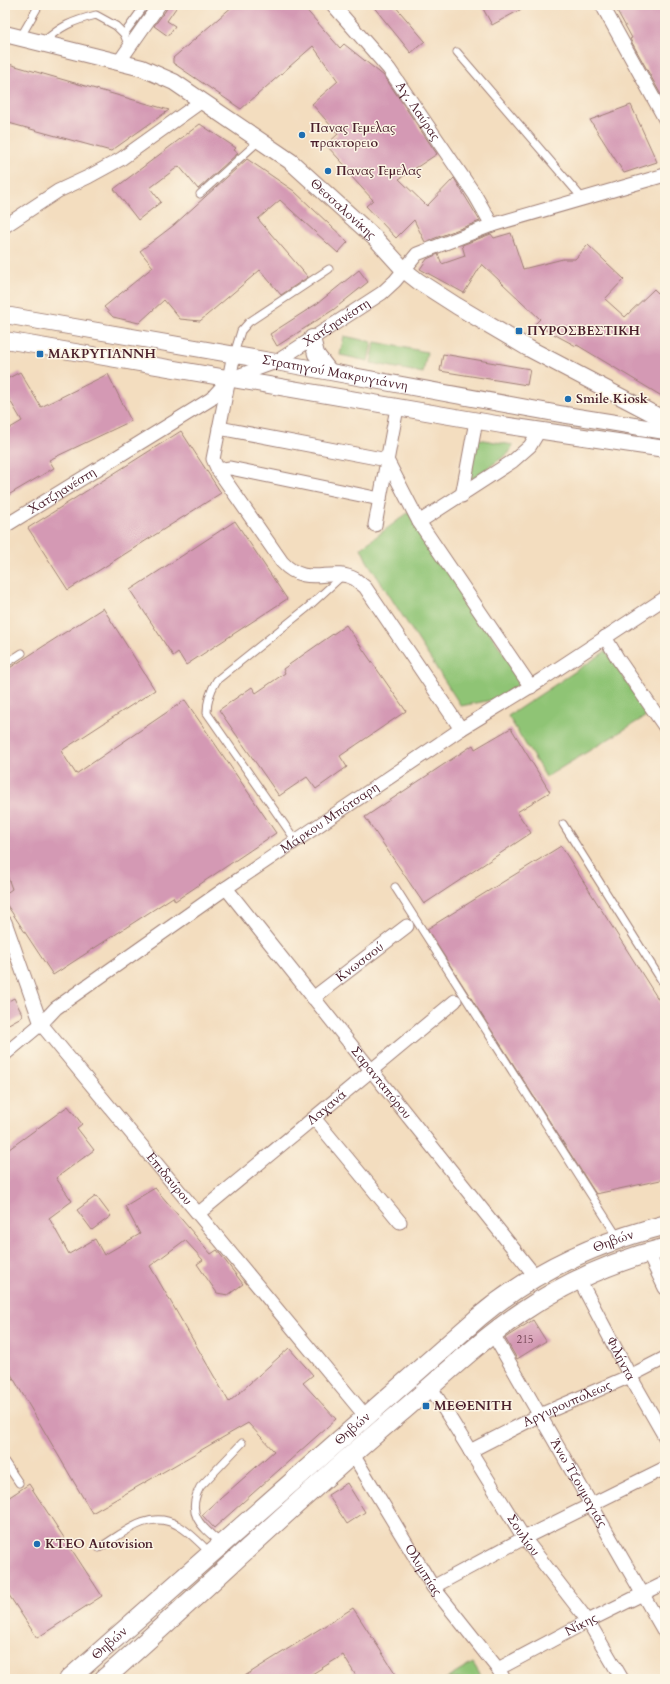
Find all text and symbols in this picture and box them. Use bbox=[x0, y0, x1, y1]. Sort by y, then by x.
street label: Αγ. Λαύρας bbox=[391, 78, 445, 145]
place label: Πανας Γεμελας πρακτορειο bbox=[310, 119, 396, 152]
marker: Πανας Γεμελας πρακτορειο bbox=[297, 130, 307, 140]
place label: Πανας Γεμελας bbox=[336, 162, 422, 180]
marker: Πανας Γεμελας bbox=[323, 166, 333, 176]
street label: Θεσσαλονίκης bbox=[306, 174, 380, 244]
street label: Χατζηανέστη bbox=[299, 294, 374, 351]
place label: ΠΥΡΟΣΒΕΣΤΙΚΗ bbox=[527, 322, 641, 340]
marker: ΠΥΡΟΣΒΕΣΤΙΚΗ bbox=[514, 326, 524, 336]
place label: ΜΑΚΡΥΓΙΑΝΝΗ bbox=[48, 345, 156, 363]
marker: ΜΑΚΡΥΓΙΑΝΝΗ bbox=[35, 349, 45, 359]
street label: Στρατηγού Μακρυγιάννη bbox=[261, 351, 409, 395]
place label: Smile Kiosk bbox=[576, 390, 649, 408]
marker: Smile Kiosk bbox=[563, 394, 573, 404]
street label: Χατζηανέστη bbox=[25, 463, 99, 519]
street label: Μάρκου Μπότσαρη bbox=[277, 778, 383, 858]
street label: Κνωσσού bbox=[332, 938, 388, 986]
street label: Σαρανταπόρου bbox=[347, 1043, 416, 1123]
street label: Λαχανά bbox=[303, 1085, 351, 1129]
street label: Επιδαύρου bbox=[142, 1148, 196, 1209]
street label: Θηβών bbox=[590, 1226, 636, 1257]
house number: 215 bbox=[517, 1332, 533, 1347]
street label: Φιλήντα bbox=[602, 1334, 640, 1384]
street label: Αργυρουπόλεως bbox=[520, 1376, 615, 1431]
place label: ΜΕΘΕΝΙΤΗ bbox=[434, 1397, 513, 1415]
marker: ΜΕΘΕΝΙΤΗ bbox=[421, 1401, 431, 1411]
street label: Θηβών bbox=[331, 1408, 374, 1450]
street label: Άνω Τζουμαγιάς bbox=[546, 1435, 612, 1531]
street label: Σουλίου bbox=[503, 1511, 544, 1560]
place label: ΚΤΕΟ Autovision bbox=[45, 1535, 154, 1553]
marker: ΚΤΕΟ Autovision bbox=[32, 1539, 42, 1549]
street label: Ολυμπίας bbox=[400, 1541, 446, 1600]
street label: Νίκης bbox=[562, 1609, 600, 1641]
street label: Θηβών bbox=[88, 1623, 131, 1664]

